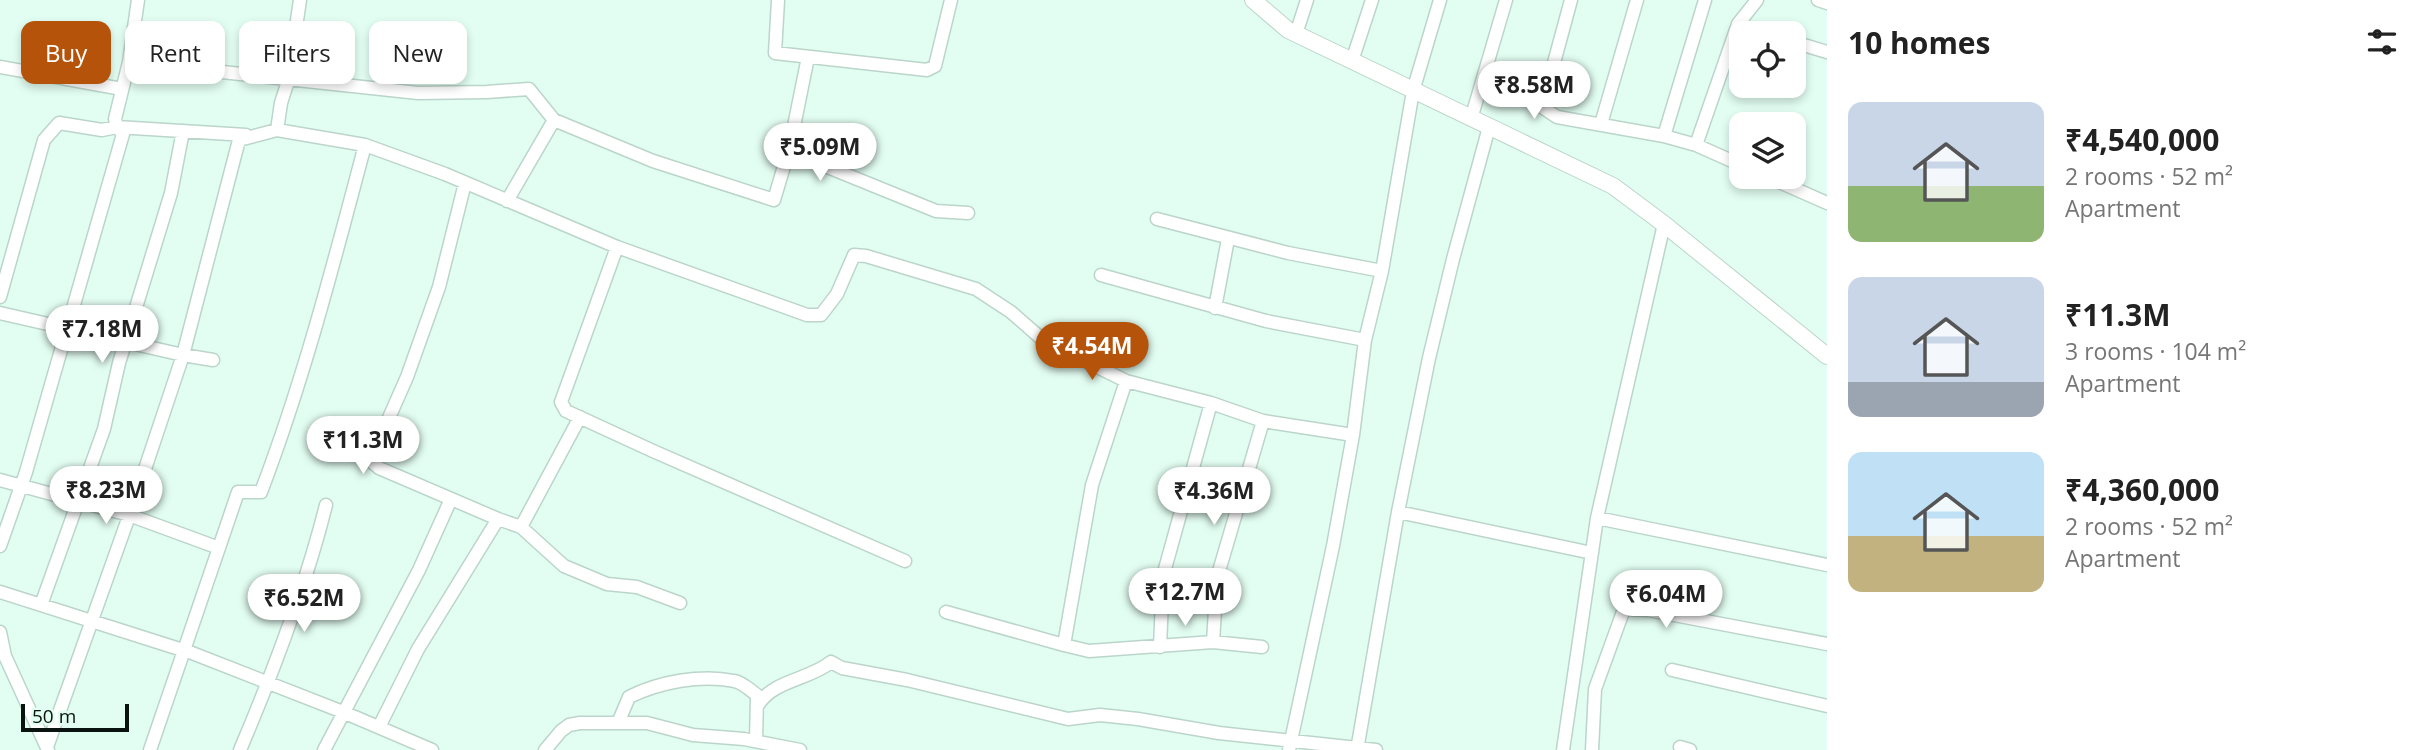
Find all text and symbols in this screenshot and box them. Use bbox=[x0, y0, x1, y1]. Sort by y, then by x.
chip: Buy bbox=[21, 21, 111, 84]
chip: Rent bbox=[125, 21, 225, 84]
chip: Filters bbox=[239, 21, 355, 84]
chip: New bbox=[369, 21, 467, 84]
map controls bbox=[1729, 21, 1806, 189]
button: locate bbox=[1729, 21, 1806, 98]
text: 10 homes bbox=[1848, 22, 1991, 63]
icon: filters bbox=[2363, 23, 2401, 61]
pin: ₹8.58M bbox=[1477, 61, 1591, 121]
text: ₹8.58M bbox=[1494, 68, 1574, 100]
button: layers bbox=[1729, 112, 1806, 189]
text: ₹4,540,000 bbox=[2065, 119, 2219, 160]
pin: ₹5.09M bbox=[763, 124, 877, 183]
text: ₹5.09M bbox=[780, 130, 860, 162]
icon: home bbox=[1904, 130, 1988, 214]
text: 2 rooms · 52 m² bbox=[2065, 160, 2233, 192]
text: Apartment bbox=[2065, 192, 2181, 224]
text: ₹11.3M bbox=[2065, 294, 2170, 335]
icon: home bbox=[1904, 305, 1988, 389]
pin: ₹7.18M bbox=[45, 306, 159, 365]
text: ₹7.18M bbox=[62, 312, 142, 344]
pin: ₹4.54M bbox=[1035, 322, 1149, 382]
text: ₹4.54M bbox=[1052, 329, 1132, 361]
text: 3 rooms · 104 m² bbox=[2065, 335, 2246, 367]
text: Apartment bbox=[2065, 367, 2181, 399]
pin: ₹11.3M bbox=[306, 416, 420, 476]
text: ₹11.3M bbox=[323, 423, 403, 455]
pin: ₹8.23M bbox=[49, 466, 163, 526]
pin: ₹4.36M bbox=[1157, 468, 1271, 527]
text: ₹4,360,000 bbox=[2065, 469, 2219, 510]
text: ₹8.23M bbox=[66, 473, 146, 505]
text: ₹4.36M bbox=[1174, 474, 1254, 506]
icon: home bbox=[1904, 480, 1988, 564]
text: 2 rooms · 52 m² bbox=[2065, 510, 2233, 542]
text: Apartment bbox=[2065, 542, 2181, 574]
pin: ₹12.7M bbox=[1128, 568, 1242, 628]
pin: ₹6.04M bbox=[1609, 570, 1723, 630]
pin: ₹6.52M bbox=[247, 574, 361, 634]
text: ₹12.7M bbox=[1145, 575, 1225, 607]
text: ₹6.04M bbox=[1626, 577, 1706, 609]
text: ₹6.52M bbox=[264, 581, 344, 613]
scale bar bbox=[21, 701, 130, 733]
text: 50 m bbox=[32, 703, 76, 729]

